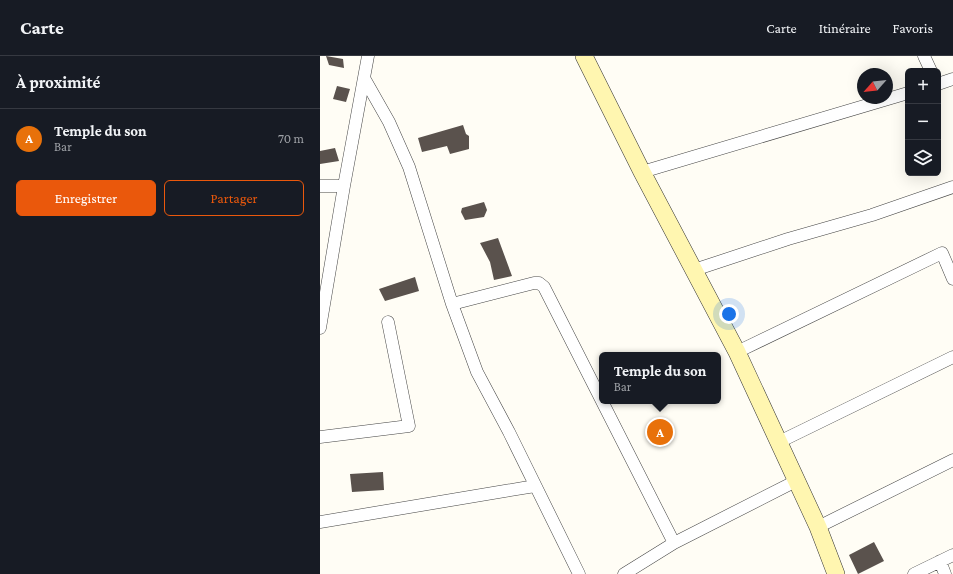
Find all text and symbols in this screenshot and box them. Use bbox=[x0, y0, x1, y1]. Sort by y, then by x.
text: Carte bbox=[20, 17, 64, 38]
text: Carte bbox=[766, 20, 797, 36]
text: Itinéraire bbox=[819, 20, 871, 36]
text: Favoris bbox=[893, 20, 933, 36]
north arrow bbox=[857, 68, 893, 104]
map controls bbox=[905, 68, 941, 176]
button: + bbox=[905, 68, 941, 104]
text: À proximité bbox=[16, 73, 100, 92]
button: − bbox=[905, 104, 941, 140]
text: Temple du son bbox=[54, 123, 147, 139]
text: A bbox=[25, 131, 33, 146]
text: 70 m bbox=[278, 131, 304, 146]
text: Bar bbox=[54, 139, 72, 154]
button: layers bbox=[905, 140, 941, 176]
button: Enregistrer bbox=[16, 180, 156, 216]
button: Partager bbox=[164, 180, 304, 216]
your location bbox=[719, 304, 739, 324]
popup bbox=[599, 352, 721, 404]
text: Temple du son bbox=[614, 363, 706, 379]
text: Bar bbox=[614, 379, 631, 394]
pin: A bbox=[647, 417, 673, 447]

